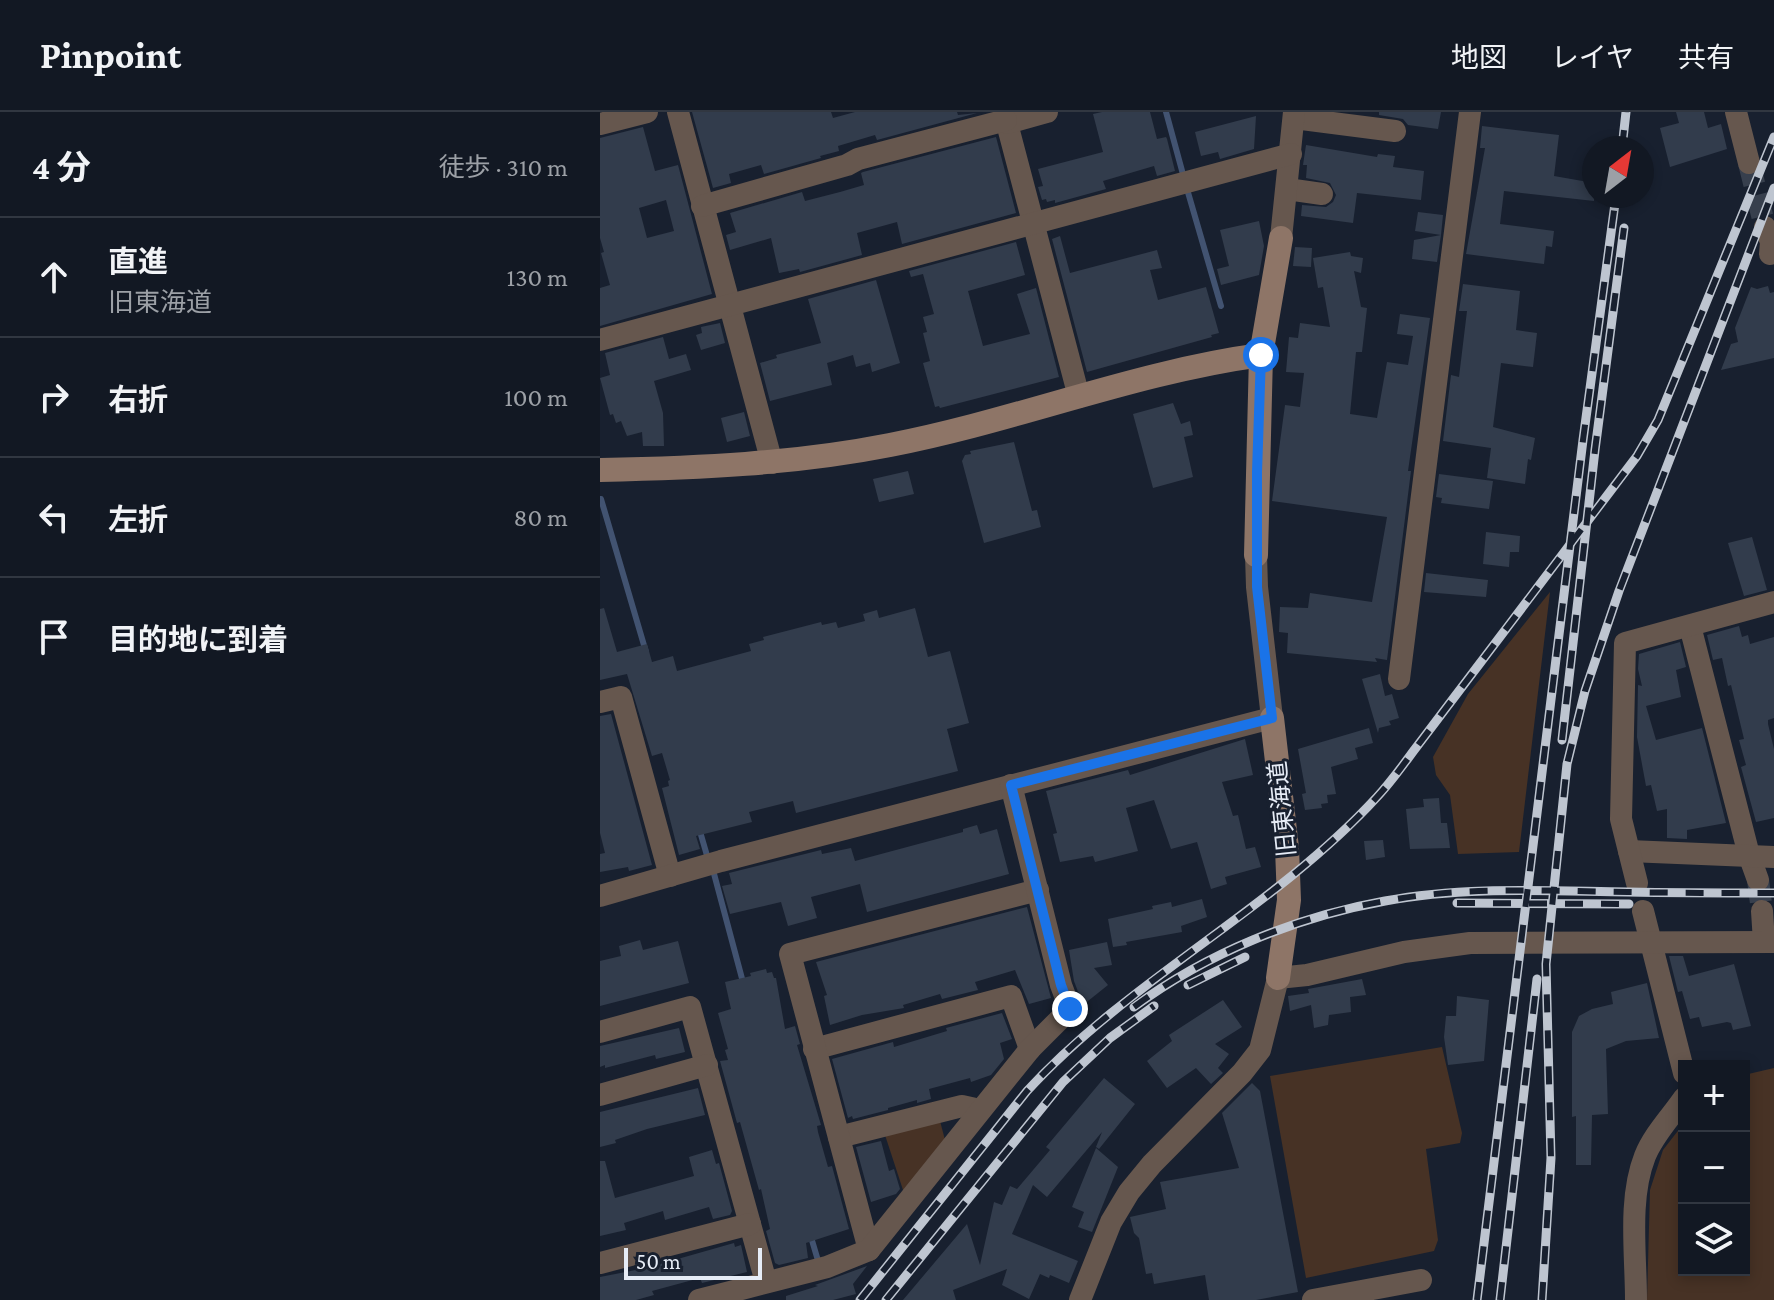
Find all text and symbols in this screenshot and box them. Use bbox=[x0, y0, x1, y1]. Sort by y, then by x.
text: Pinpoint bbox=[40, 34, 181, 76]
text: 地図 bbox=[1451, 42, 1507, 73]
text: レイヤ bbox=[1551, 42, 1634, 73]
text: 共有 bbox=[1678, 42, 1734, 73]
north arrow bbox=[1582, 136, 1654, 208]
text: 4 分 bbox=[32, 149, 91, 186]
text: 徒歩 · 310 m bbox=[439, 153, 568, 182]
text: 直進 bbox=[108, 245, 168, 278]
icon: ahead bbox=[32, 255, 76, 299]
text: 130 m bbox=[507, 263, 568, 292]
text: 旧東海道 bbox=[108, 288, 212, 317]
route start bbox=[1243, 337, 1279, 373]
icon: right bbox=[32, 375, 76, 419]
text: 右折 bbox=[108, 383, 168, 416]
text: 100 m bbox=[504, 383, 568, 412]
icon: left bbox=[32, 495, 76, 539]
text: 左折 bbox=[108, 503, 168, 536]
text: 80 m bbox=[514, 503, 568, 532]
icon: arrive bbox=[32, 615, 76, 659]
text: 目的地に到着 bbox=[108, 623, 288, 656]
street label: 旧東海道 bbox=[1263, 760, 1300, 858]
route end bbox=[1052, 991, 1088, 1027]
map controls bbox=[1678, 1060, 1750, 1276]
button: + bbox=[1678, 1060, 1750, 1132]
button: − bbox=[1678, 1132, 1750, 1204]
button: layers bbox=[1678, 1204, 1750, 1276]
scale bar bbox=[624, 1244, 762, 1280]
text: 50 m bbox=[636, 1249, 681, 1274]

